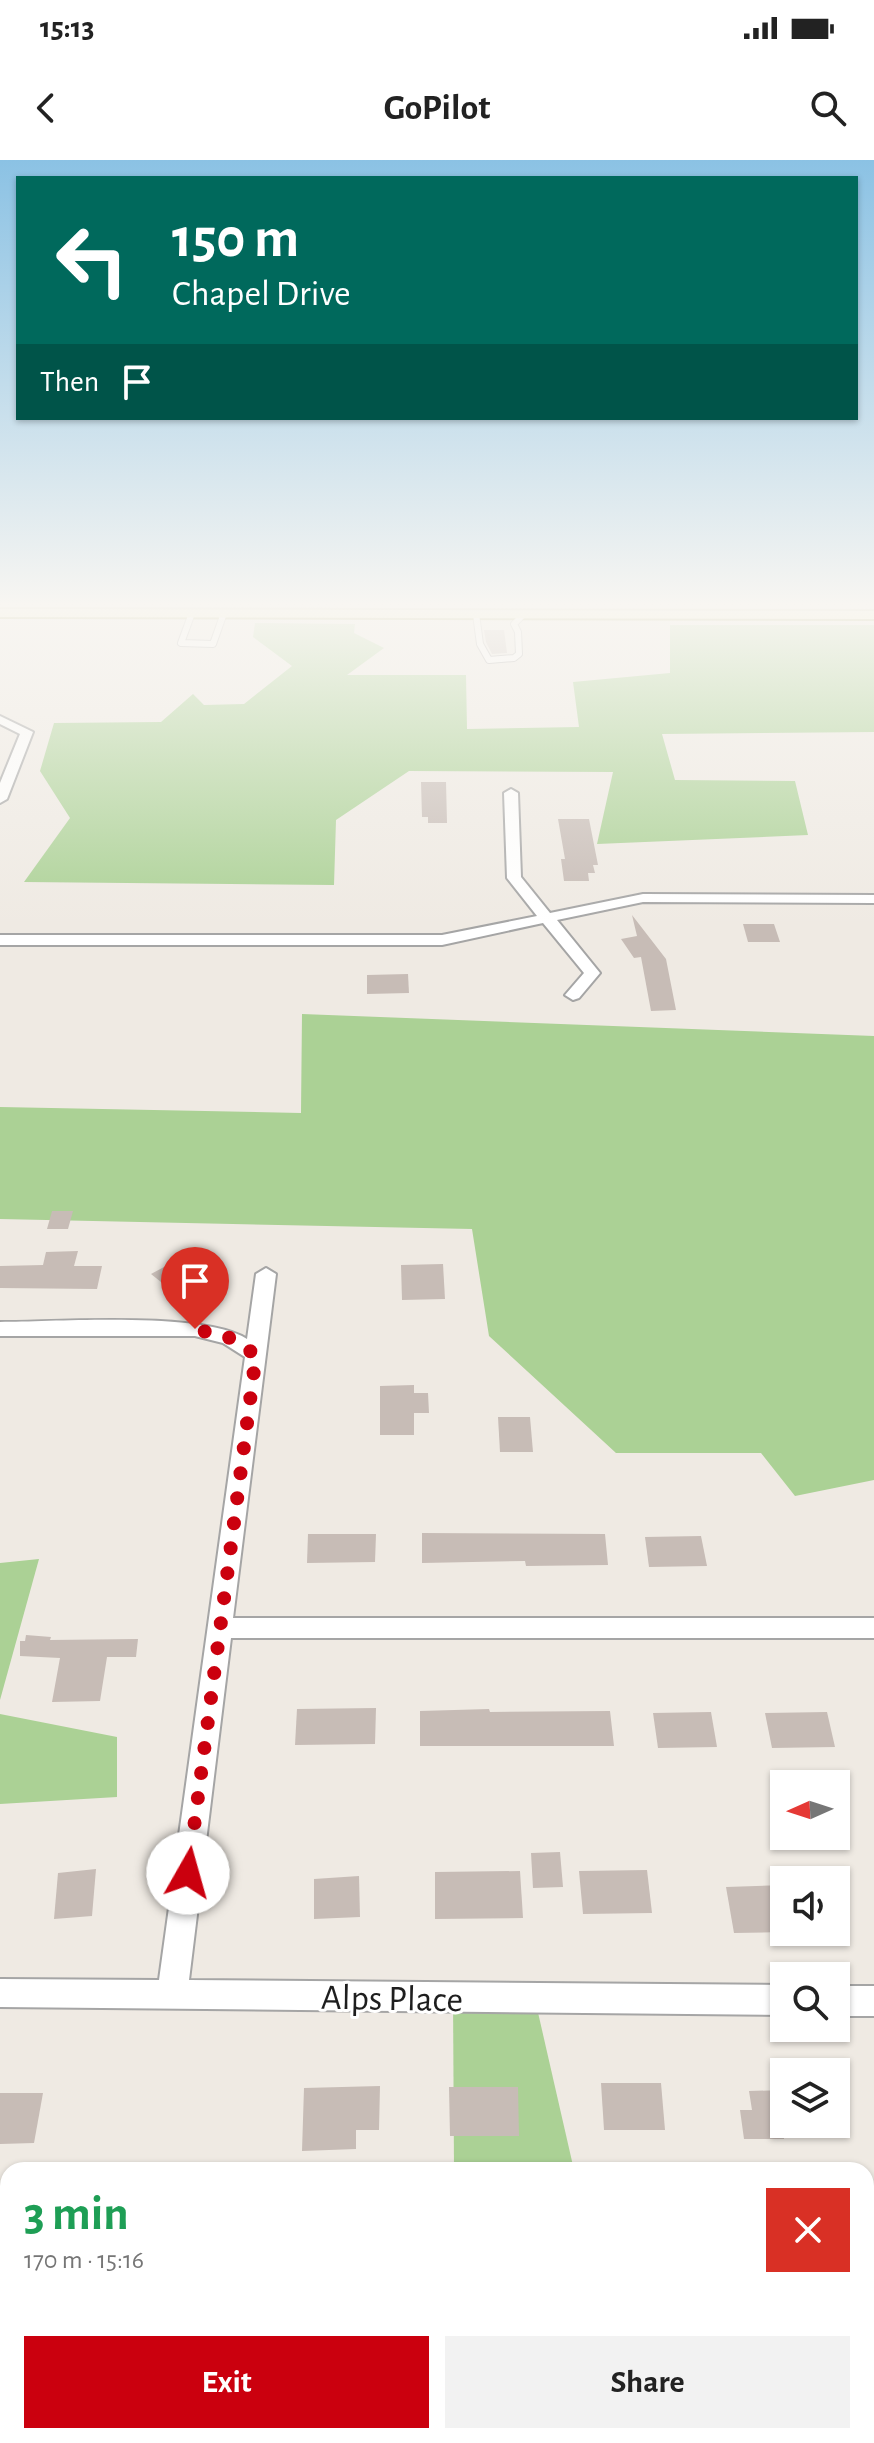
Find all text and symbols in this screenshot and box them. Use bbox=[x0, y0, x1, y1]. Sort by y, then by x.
text: 15:13 bbox=[40, 13, 94, 43]
icon: back bbox=[24, 86, 68, 130]
icon: search bbox=[806, 86, 850, 130]
text: GoPilot bbox=[384, 90, 490, 126]
icon: left bbox=[40, 208, 144, 312]
text: 150 m bbox=[172, 211, 299, 267]
text: Chapel Drive bbox=[172, 276, 351, 312]
icon: arrive bbox=[115, 360, 159, 404]
text: Then bbox=[40, 367, 99, 397]
pin bbox=[161, 1247, 229, 1329]
icon: arrive bbox=[173, 1259, 217, 1303]
north arrow bbox=[770, 1770, 850, 1850]
map controls bbox=[770, 1770, 850, 2138]
position arrow bbox=[146, 1831, 230, 1915]
button: sound bbox=[770, 1866, 850, 1946]
button: search bbox=[770, 1962, 850, 2042]
street label: Alps Place bbox=[321, 1980, 463, 2018]
button: layers bbox=[770, 2058, 850, 2138]
button: close bbox=[766, 2188, 850, 2272]
text: 3 min bbox=[24, 2191, 129, 2239]
text: 170 m · 15:16 bbox=[24, 2247, 144, 2273]
button: Exit bbox=[24, 2336, 429, 2428]
button: Share bbox=[445, 2336, 850, 2428]

